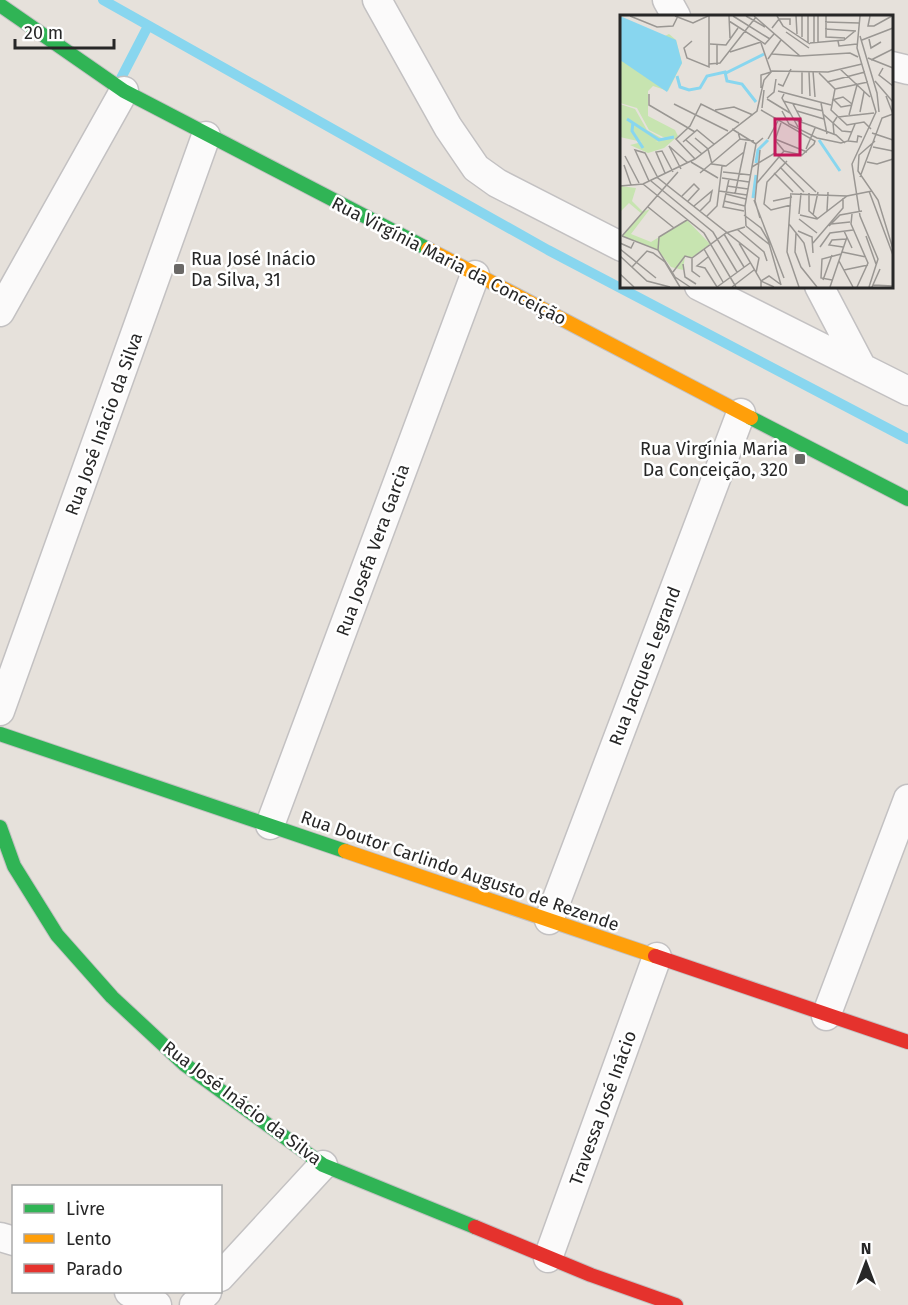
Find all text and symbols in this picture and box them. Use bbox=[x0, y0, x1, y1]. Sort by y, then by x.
scale bar bbox=[15, 12, 114, 50]
inset map bbox=[620, 15, 893, 288]
text: 20 m bbox=[24, 22, 63, 44]
street label: Rua Virgínia Maria da Conceição bbox=[328, 192, 570, 330]
place label: Rua José Inácio Da Silva, 31 bbox=[191, 248, 316, 291]
marker: Rua José Inácio Da Silva, 31 bbox=[172, 262, 186, 276]
street label: Rua José Inácio da Silva bbox=[61, 329, 147, 519]
place label: Rua Virgínia Maria Da Conceição, 320 bbox=[640, 438, 788, 481]
marker: Rua Virgínia Maria Da Conceição, 320 bbox=[793, 452, 807, 466]
street label: Rua Josefa Vera Garcia bbox=[332, 461, 414, 639]
street label: Rua Jacques Legrand bbox=[604, 583, 686, 749]
street label: Rua Doutor Carlindo Augusto de Rezende bbox=[298, 806, 622, 936]
street label: Travessa José Inácio bbox=[565, 1028, 641, 1188]
street label: Rua José Inácio da Silva bbox=[158, 1036, 326, 1170]
legend bbox=[12, 1185, 222, 1293]
text: Livre bbox=[66, 1198, 105, 1220]
text: Lento bbox=[66, 1228, 112, 1250]
north arrow bbox=[836, 1233, 896, 1293]
text: N bbox=[861, 1239, 871, 1258]
text: Parado bbox=[66, 1258, 123, 1280]

